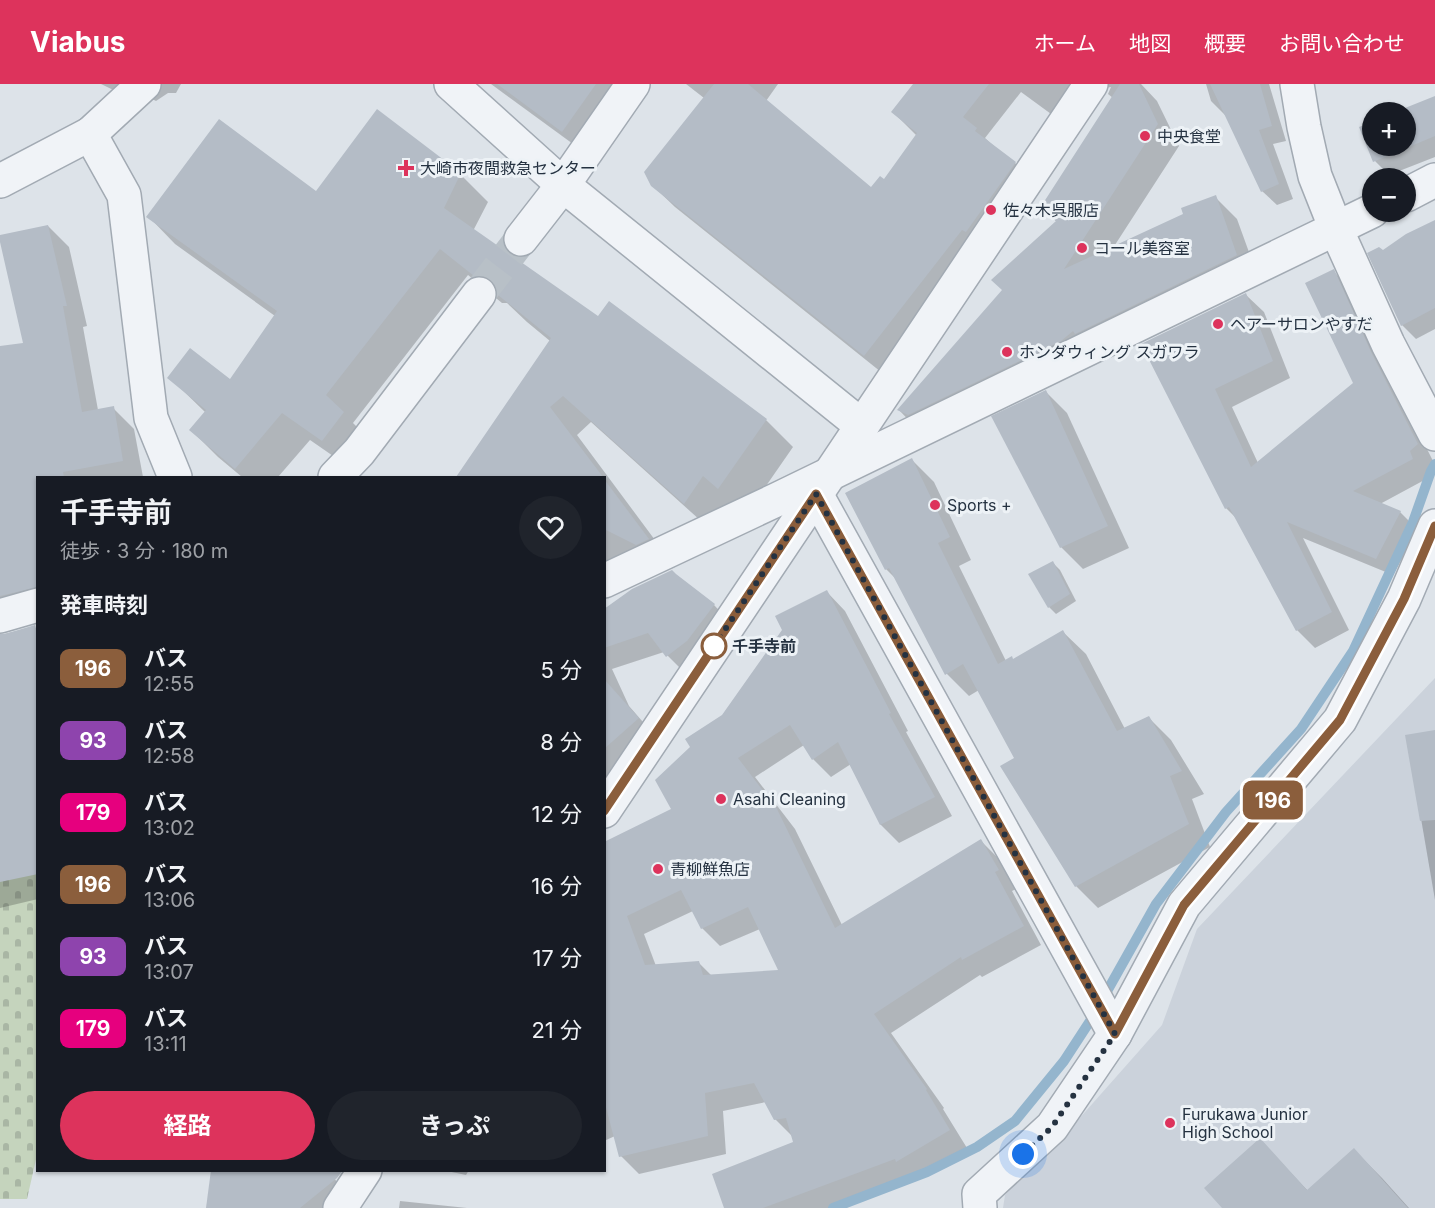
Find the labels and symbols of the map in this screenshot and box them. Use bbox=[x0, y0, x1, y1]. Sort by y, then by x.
place label: 中央食堂 bbox=[1157, 126, 1221, 146]
marker: 中央食堂 bbox=[1138, 129, 1152, 143]
place label: 大崎市夜間救急センター bbox=[420, 158, 596, 178]
marker: 大崎市夜間救急センター bbox=[397, 159, 415, 177]
place label: 佐々木呉服店 bbox=[1003, 200, 1099, 220]
marker: 佐々木呉服店 bbox=[984, 203, 998, 217]
place label: コール美容室 bbox=[1094, 238, 1190, 258]
marker: コール美容室 bbox=[1075, 241, 1089, 255]
place label: ヘアーサロンやすだ bbox=[1230, 314, 1373, 334]
marker: ヘアーサロンやすだ bbox=[1211, 317, 1225, 331]
place label: ホンダウィング スガワラ bbox=[1019, 342, 1200, 362]
marker: ホンダウィング スガワラ bbox=[1000, 345, 1014, 359]
place label: Sports + bbox=[947, 495, 1012, 515]
marker: Sports + bbox=[928, 498, 942, 512]
marker: 千手寺前 bbox=[701, 633, 727, 659]
place label: 千手寺前 bbox=[732, 636, 796, 656]
line badge: 196 bbox=[1238, 780, 1308, 820]
place label: Asahi Cleaning bbox=[733, 789, 846, 809]
marker: Asahi Cleaning bbox=[714, 792, 728, 806]
place label: 青柳鮮魚店 bbox=[670, 859, 750, 879]
marker: 青柳鮮魚店 bbox=[651, 862, 665, 876]
place label: Furukawa Junior High School bbox=[1182, 1104, 1308, 1142]
marker: Furukawa Junior High School bbox=[1163, 1116, 1177, 1130]
your location bbox=[1008, 1139, 1038, 1169]

